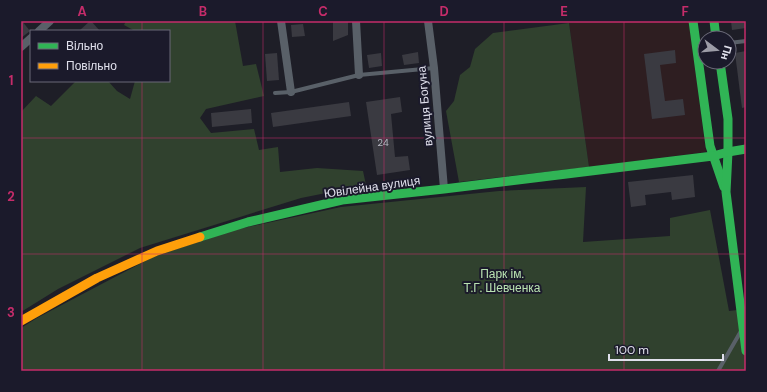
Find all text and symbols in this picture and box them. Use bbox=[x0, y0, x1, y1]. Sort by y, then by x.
text: A bbox=[77, 3, 87, 20]
text: B bbox=[199, 3, 207, 20]
text: C bbox=[318, 3, 328, 20]
text: D bbox=[439, 3, 449, 20]
text: E bbox=[560, 3, 568, 20]
text: F bbox=[681, 3, 689, 20]
legend bbox=[30, 30, 170, 82]
north arrow bbox=[697, 30, 737, 70]
text: Вільно bbox=[66, 38, 104, 54]
text: Пн bbox=[718, 44, 735, 62]
text: Повільно bbox=[66, 58, 117, 74]
street label: вулиця Богуна bbox=[414, 65, 436, 147]
text: 1 bbox=[9, 72, 13, 89]
house number: 24 bbox=[377, 136, 389, 149]
street label: Ювілейна вулиця bbox=[323, 172, 421, 202]
text: 2 bbox=[7, 188, 15, 205]
park label: Парк ім. Т.Г. Шевченка bbox=[463, 266, 541, 296]
text: 3 bbox=[7, 304, 15, 321]
scale bar bbox=[609, 336, 723, 362]
text: 100 m bbox=[615, 342, 649, 358]

